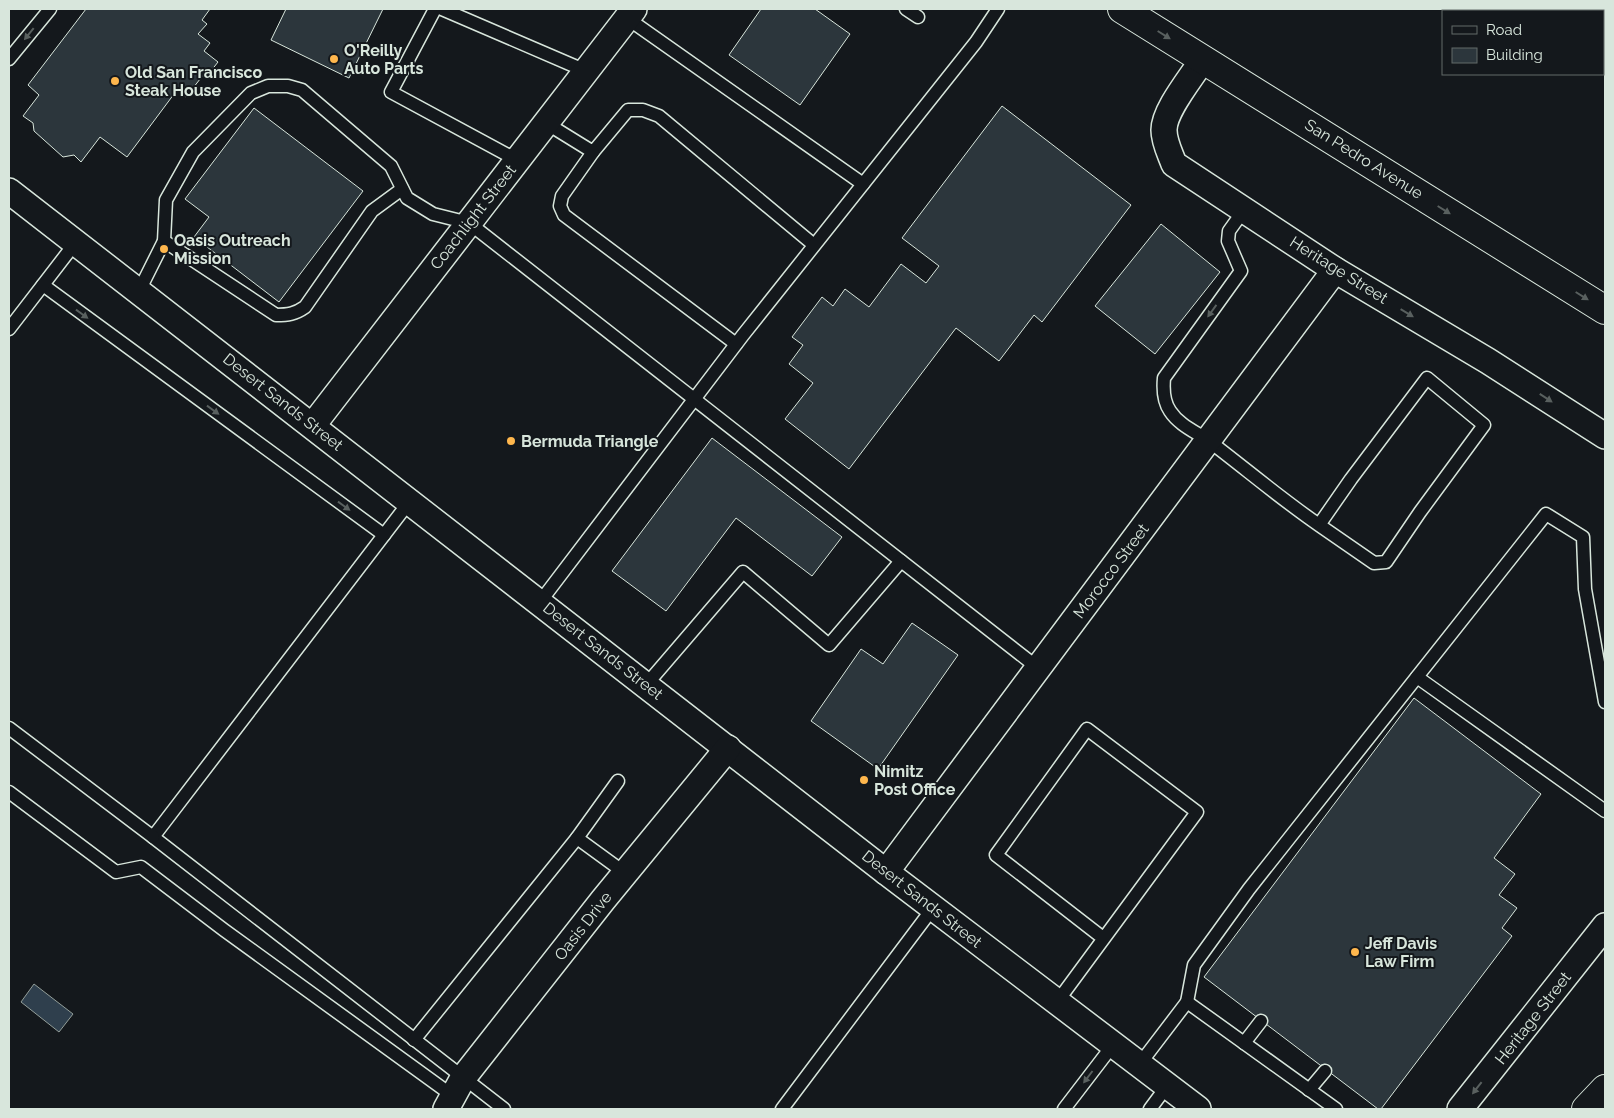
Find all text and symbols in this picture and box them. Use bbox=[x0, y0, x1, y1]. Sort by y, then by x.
legend bbox=[1442, 10, 1604, 75]
text: Road bbox=[1486, 21, 1522, 39]
one-way arrow bbox=[24, 27, 35, 40]
one-way arrow bbox=[1157, 30, 1170, 39]
place label: O'Reilly Auto Parts bbox=[344, 41, 423, 78]
text: Building bbox=[1486, 46, 1543, 64]
marker: O'Reilly Auto Parts bbox=[328, 53, 340, 65]
place label: Old San Francisco Steak House bbox=[125, 63, 263, 100]
marker: Old San Francisco Steak House bbox=[109, 75, 121, 87]
street label: San Pedro Avenue bbox=[1301, 115, 1427, 203]
street label: Coachlight Street bbox=[426, 160, 520, 273]
one-way arrow bbox=[1438, 205, 1451, 214]
place label: Oasis Outreach Mission bbox=[174, 231, 291, 268]
street label: Heritage Street bbox=[1286, 232, 1392, 308]
marker: Oasis Outreach Mission bbox=[158, 243, 170, 255]
one-way arrow bbox=[1576, 291, 1589, 300]
one-way arrow bbox=[1207, 304, 1218, 317]
one-way arrow bbox=[75, 308, 88, 319]
one-way arrow bbox=[1401, 308, 1414, 317]
street label: Desert Sands Street bbox=[219, 349, 347, 455]
one-way arrow bbox=[1539, 393, 1553, 402]
one-way arrow bbox=[206, 404, 219, 415]
place label: Bermuda Triangle bbox=[521, 432, 659, 451]
marker: Bermuda Triangle bbox=[505, 435, 517, 447]
one-way arrow bbox=[337, 501, 351, 511]
street label: Morocco Street bbox=[1069, 519, 1153, 622]
street label: Desert Sands Street bbox=[539, 598, 667, 704]
place label: Nimitz Post Office bbox=[874, 762, 956, 799]
marker: Nimitz Post Office bbox=[858, 774, 870, 786]
street label: Desert Sands Street bbox=[858, 846, 986, 952]
street label: Oasis Drive bbox=[550, 888, 616, 964]
place label: Jeff Davis Law Firm bbox=[1365, 934, 1437, 971]
marker: Jeff Davis Law Firm bbox=[1349, 946, 1361, 958]
street label: Heritage Street bbox=[1491, 968, 1575, 1068]
one-way arrow bbox=[1083, 1070, 1094, 1083]
one-way arrow bbox=[1472, 1081, 1482, 1095]

